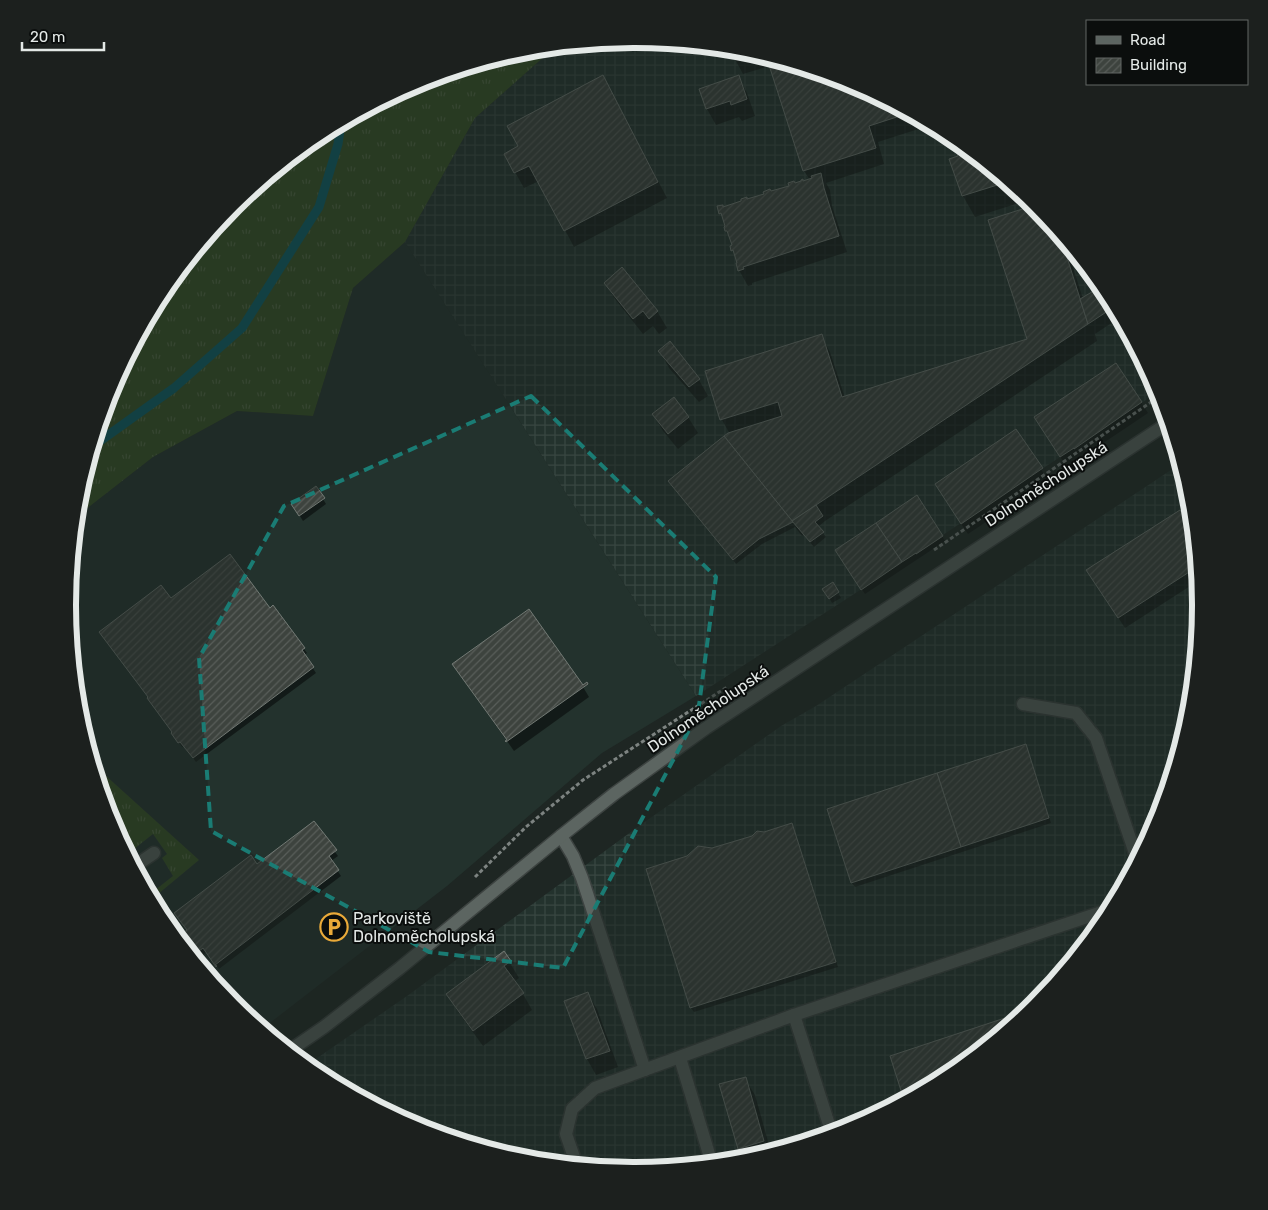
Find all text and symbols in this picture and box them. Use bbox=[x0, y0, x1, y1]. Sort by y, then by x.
scale bar bbox=[22, 20, 105, 52]
legend bbox=[1086, 20, 1248, 85]
text: 20 m bbox=[30, 28, 65, 46]
text: Road bbox=[1130, 31, 1166, 49]
text: Building bbox=[1130, 56, 1187, 74]
street label: Dolnoměcholupská bbox=[981, 437, 1111, 531]
street label: Dolnoměcholupská bbox=[644, 661, 772, 757]
place label: Parkoviště Dolnoměcholupská bbox=[353, 909, 495, 946]
parking icon: Parkoviště Dolnoměcholupská bbox=[319, 912, 349, 942]

